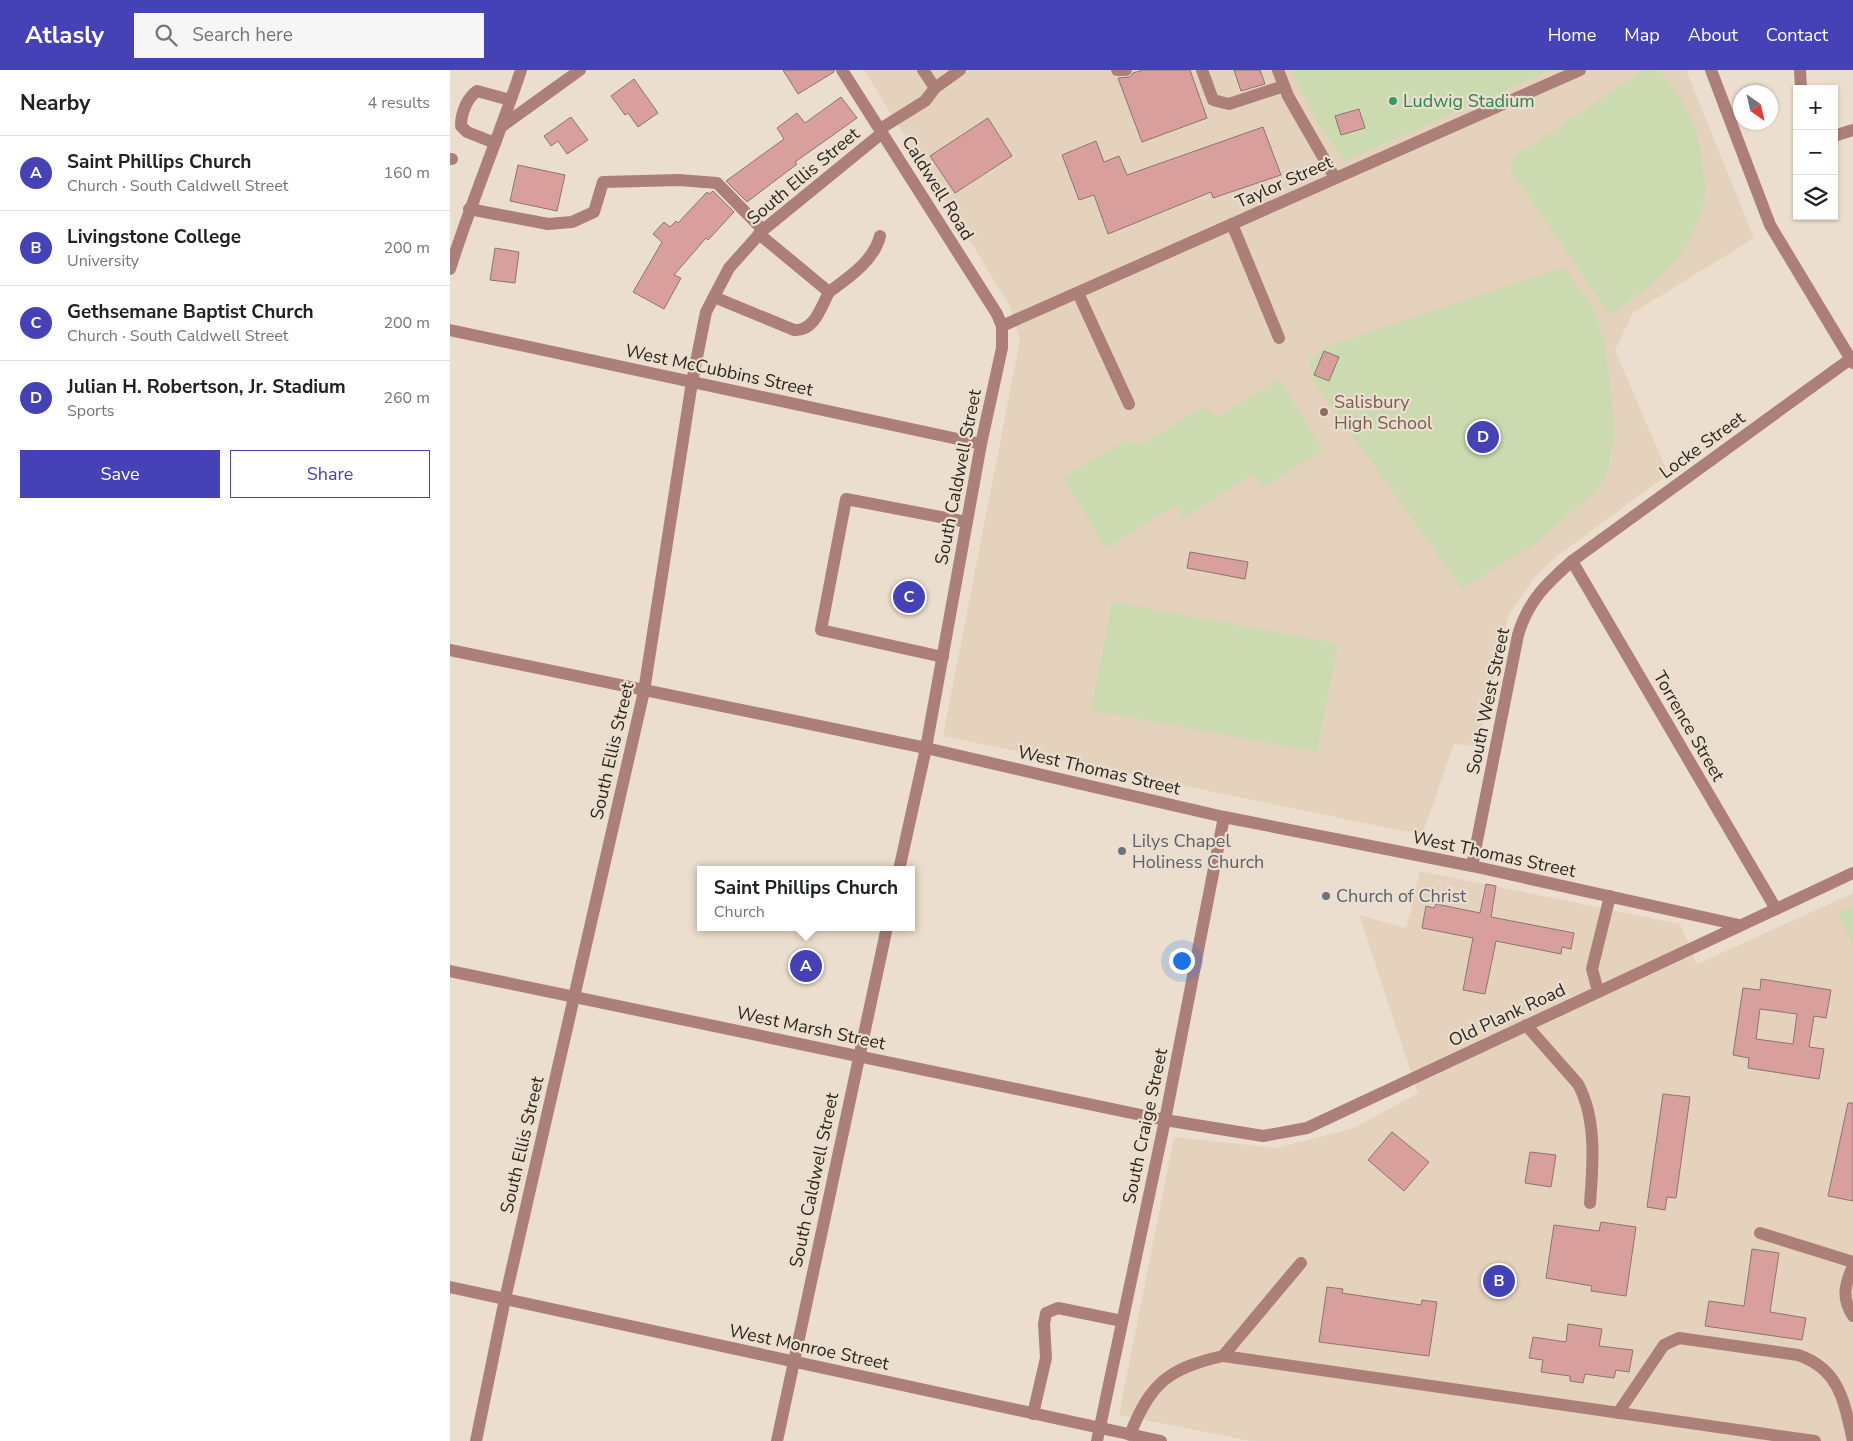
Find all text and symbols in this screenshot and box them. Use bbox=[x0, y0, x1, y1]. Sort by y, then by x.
search box bbox=[134, 13, 484, 58]
text: Atlasly bbox=[25, 19, 104, 51]
icon: search bbox=[152, 21, 180, 49]
text: Search here bbox=[192, 22, 293, 48]
text: Home bbox=[1548, 23, 1596, 47]
text: Map bbox=[1624, 23, 1660, 47]
text: About bbox=[1688, 23, 1738, 47]
text: Contact bbox=[1766, 23, 1828, 47]
north arrow bbox=[1733, 85, 1778, 130]
map controls bbox=[1793, 85, 1838, 220]
button: + bbox=[1793, 85, 1838, 130]
text: Nearby bbox=[20, 89, 90, 117]
place label: Ludwig Stadium bbox=[1403, 89, 1535, 113]
text: 4 results bbox=[368, 92, 430, 114]
marker: Ludwig Stadium bbox=[1387, 95, 1399, 107]
street label: South Ellis Street bbox=[742, 121, 865, 230]
button: − bbox=[1793, 130, 1838, 175]
street label: Caldwell Road bbox=[896, 131, 980, 245]
text: Saint Phillips Church bbox=[67, 149, 251, 175]
street label: Taylor Street bbox=[1232, 150, 1337, 214]
text: A bbox=[30, 162, 42, 184]
text: 160 m bbox=[383, 162, 430, 184]
text: Church · South Caldwell Street bbox=[67, 175, 288, 197]
button: layers bbox=[1793, 175, 1838, 220]
text: Livingstone College bbox=[67, 224, 241, 250]
text: B bbox=[30, 237, 42, 259]
text: 200 m bbox=[383, 237, 430, 259]
text: University bbox=[67, 250, 139, 272]
text: Gethsemane Baptist Church bbox=[67, 299, 314, 325]
text: C bbox=[31, 312, 41, 334]
text: 200 m bbox=[383, 312, 430, 334]
text: Church · South Caldwell Street bbox=[67, 325, 288, 347]
street label: West McCubbins Street bbox=[623, 338, 816, 402]
text: Julian H. Robertson, Jr. Stadium bbox=[67, 374, 346, 400]
street label: South Caldwell Street bbox=[929, 386, 987, 567]
text: D bbox=[30, 387, 42, 409]
text: 260 m bbox=[383, 387, 430, 409]
place label: Salisbury High School bbox=[1334, 390, 1433, 435]
text: Sports bbox=[67, 400, 115, 422]
street label: Locke Street bbox=[1654, 405, 1750, 484]
marker: Salisbury High School bbox=[1318, 406, 1330, 418]
pin: D bbox=[1467, 418, 1499, 456]
button: Save bbox=[20, 450, 220, 498]
button: Share bbox=[230, 450, 430, 498]
pin: C bbox=[893, 578, 925, 616]
street label: South West Street bbox=[1461, 625, 1515, 777]
street label: Torrence Street bbox=[1648, 667, 1731, 786]
street label: South Ellis Street bbox=[585, 679, 640, 822]
street label: West Thomas Street bbox=[1015, 740, 1183, 801]
street label: West Thomas Street bbox=[1410, 825, 1578, 883]
place label: Lilys Chapel Holiness Church bbox=[1132, 829, 1264, 874]
marker: Lilys Chapel Holiness Church bbox=[1116, 845, 1128, 857]
popup bbox=[697, 866, 915, 931]
text: Saint Phillips Church bbox=[714, 875, 898, 901]
place label: Church of Christ bbox=[1336, 884, 1467, 908]
marker: Church of Christ bbox=[1320, 890, 1332, 902]
text: Church bbox=[714, 901, 765, 923]
pin: A bbox=[790, 947, 822, 985]
your location bbox=[1169, 948, 1195, 974]
street label: Old Plank Road bbox=[1445, 977, 1569, 1053]
street label: West Marsh Street bbox=[734, 1000, 888, 1056]
street label: South Craige Street bbox=[1117, 1045, 1173, 1206]
street label: South Ellis Street bbox=[495, 1073, 550, 1216]
street label: South Caldwell Street bbox=[784, 1090, 844, 1270]
pin: B bbox=[1483, 1262, 1515, 1300]
street label: West Monroe Street bbox=[727, 1318, 892, 1376]

